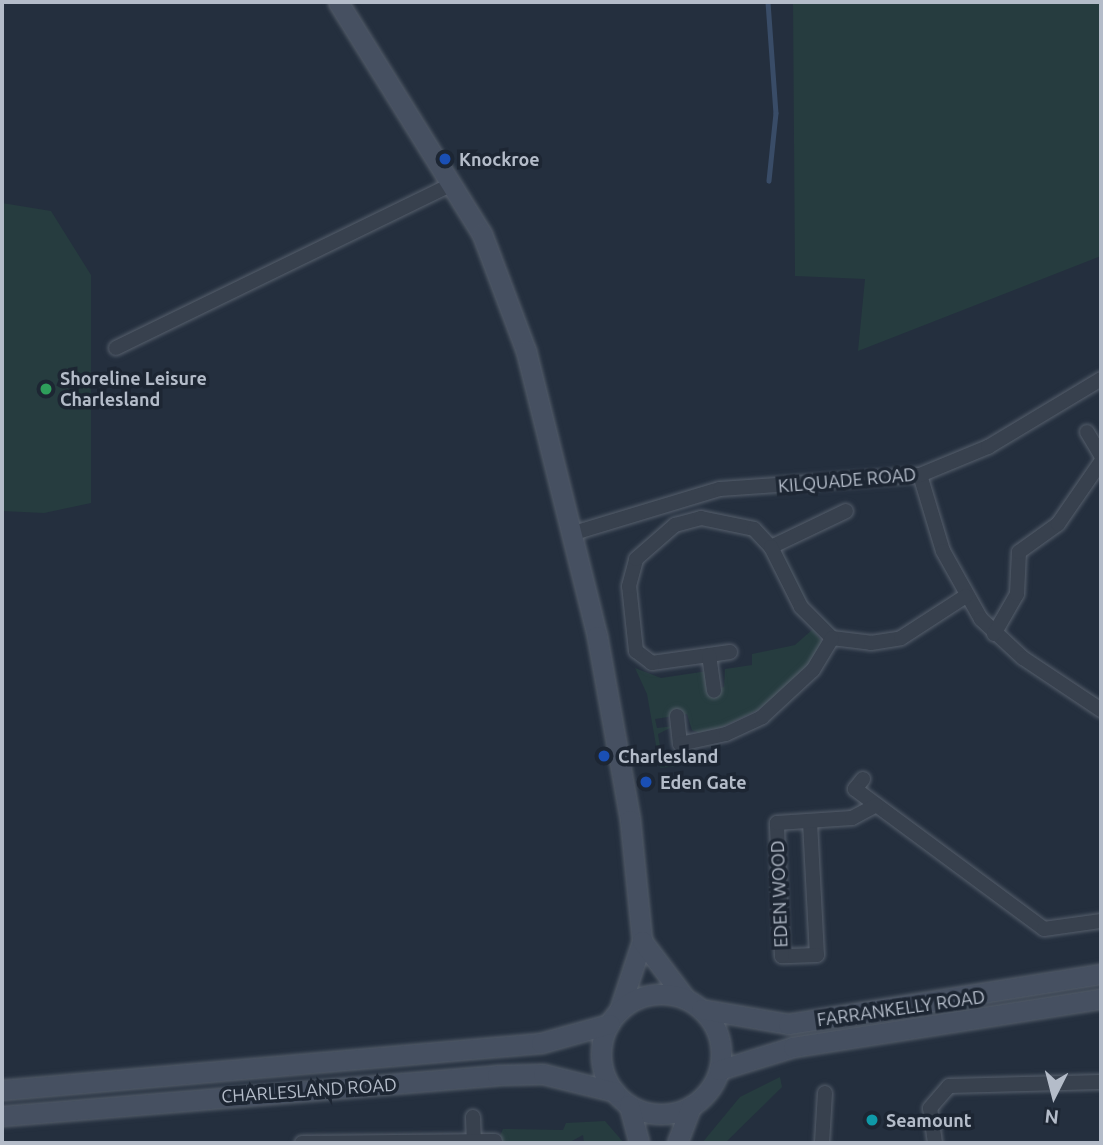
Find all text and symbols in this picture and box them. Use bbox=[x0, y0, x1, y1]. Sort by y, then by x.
place label: Knockroe bbox=[459, 148, 540, 170]
marker: Knockroe bbox=[437, 151, 453, 167]
place label: Shoreline Leisure Charlesland bbox=[60, 368, 207, 410]
marker: Shoreline Leisure Charlesland bbox=[38, 381, 54, 397]
street label: KILQUADE ROAD bbox=[777, 463, 917, 497]
place label: Charlesland bbox=[618, 745, 718, 767]
marker: Charlesland bbox=[596, 748, 612, 764]
place label: Eden Gate bbox=[660, 771, 747, 793]
marker: Eden Gate bbox=[638, 774, 654, 790]
street label: EDEN WOOD bbox=[766, 840, 792, 948]
street label: FARRANKELLY ROAD bbox=[816, 986, 986, 1030]
north arrow bbox=[1019, 1061, 1089, 1131]
street label: CHARLESLAND ROAD bbox=[221, 1073, 397, 1107]
text: N bbox=[1044, 1105, 1060, 1129]
place label: Seamount bbox=[886, 1109, 972, 1131]
marker: Seamount bbox=[864, 1112, 880, 1128]

